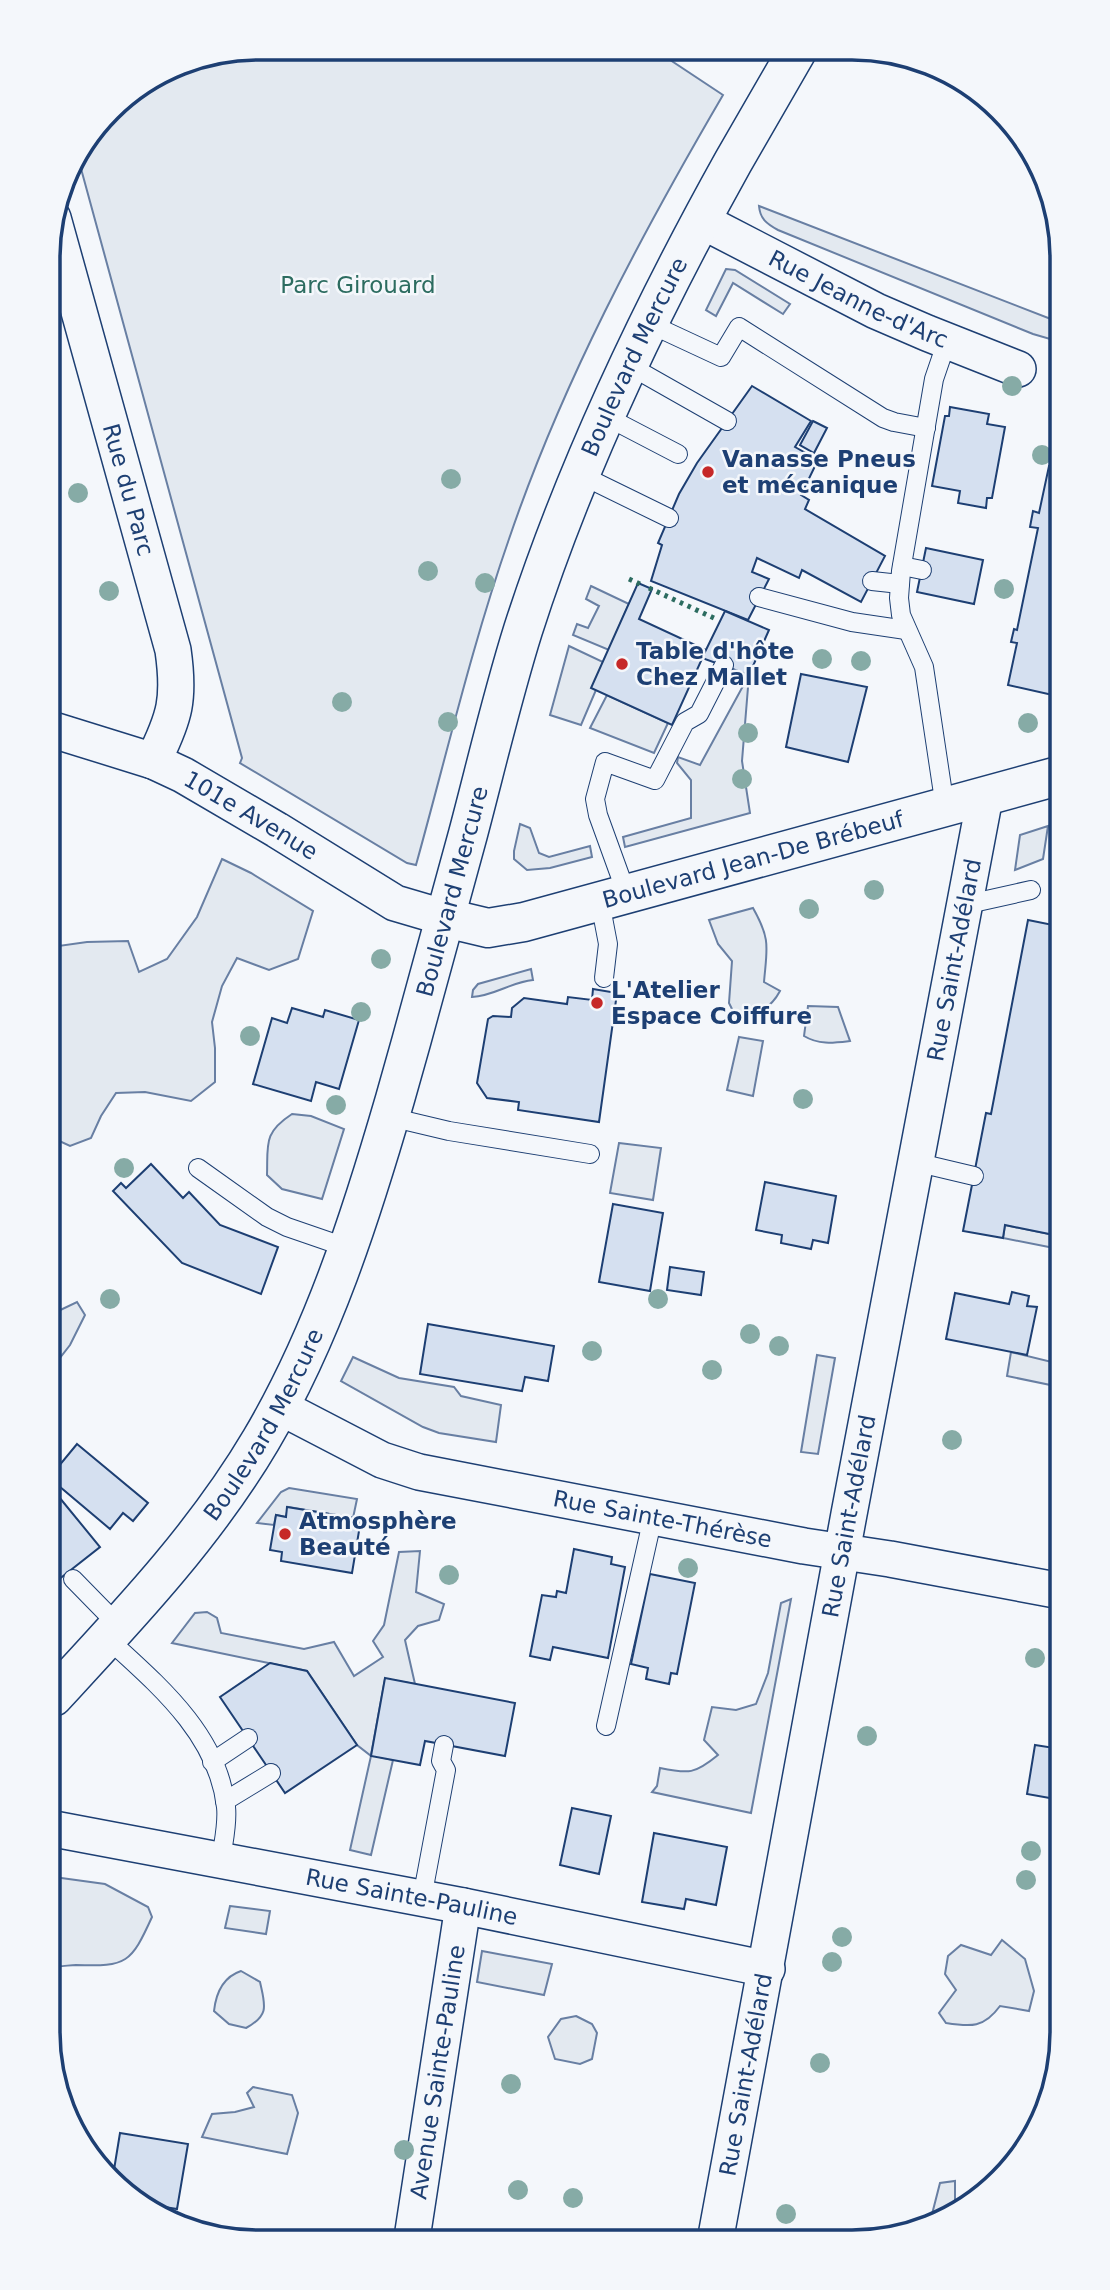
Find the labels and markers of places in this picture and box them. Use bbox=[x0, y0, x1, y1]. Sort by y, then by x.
place label: Vanasse Pneus et mécanique bbox=[722, 446, 916, 498]
marker: Vanasse Pneus et mécanique bbox=[700, 464, 716, 480]
place label: Table d'hôte Chez Mallet bbox=[636, 638, 794, 690]
marker: Table d'hôte Chez Mallet bbox=[614, 656, 630, 672]
place label: L'Atelier Espace Coiffure bbox=[611, 977, 812, 1029]
marker: L'Atelier Espace Coiffure bbox=[589, 995, 605, 1011]
place label: Atmosphère Beauté bbox=[299, 1508, 457, 1560]
marker: Atmosphère Beauté bbox=[277, 1526, 293, 1542]

